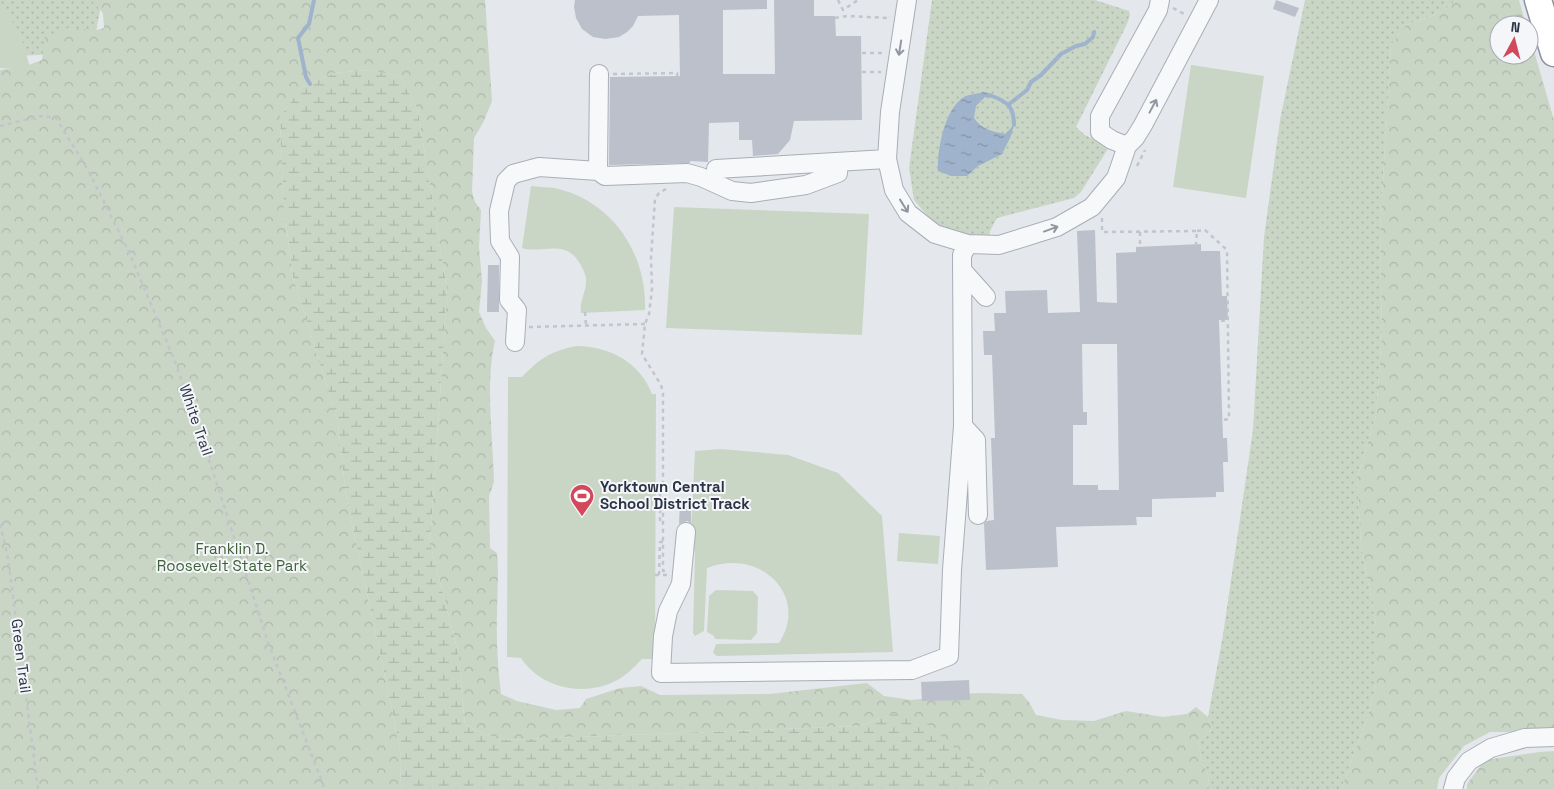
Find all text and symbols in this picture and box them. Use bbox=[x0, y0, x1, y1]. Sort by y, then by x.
north arrow bbox=[1489, 15, 1539, 65]
text: N bbox=[1510, 18, 1521, 37]
one-way arrow bbox=[894, 40, 904, 56]
one-way arrow bbox=[1148, 98, 1158, 113]
one-way arrow bbox=[899, 199, 909, 213]
one-way arrow bbox=[1043, 224, 1059, 233]
street label: White Trail bbox=[175, 382, 218, 458]
place label: Yorktown Central School District Track bbox=[600, 477, 750, 513]
sports icon: Yorktown Central School District Track bbox=[569, 483, 595, 517]
park label: Franklin D. Roosevelt State Park bbox=[157, 539, 307, 575]
street label: Green Trail bbox=[8, 618, 35, 694]

